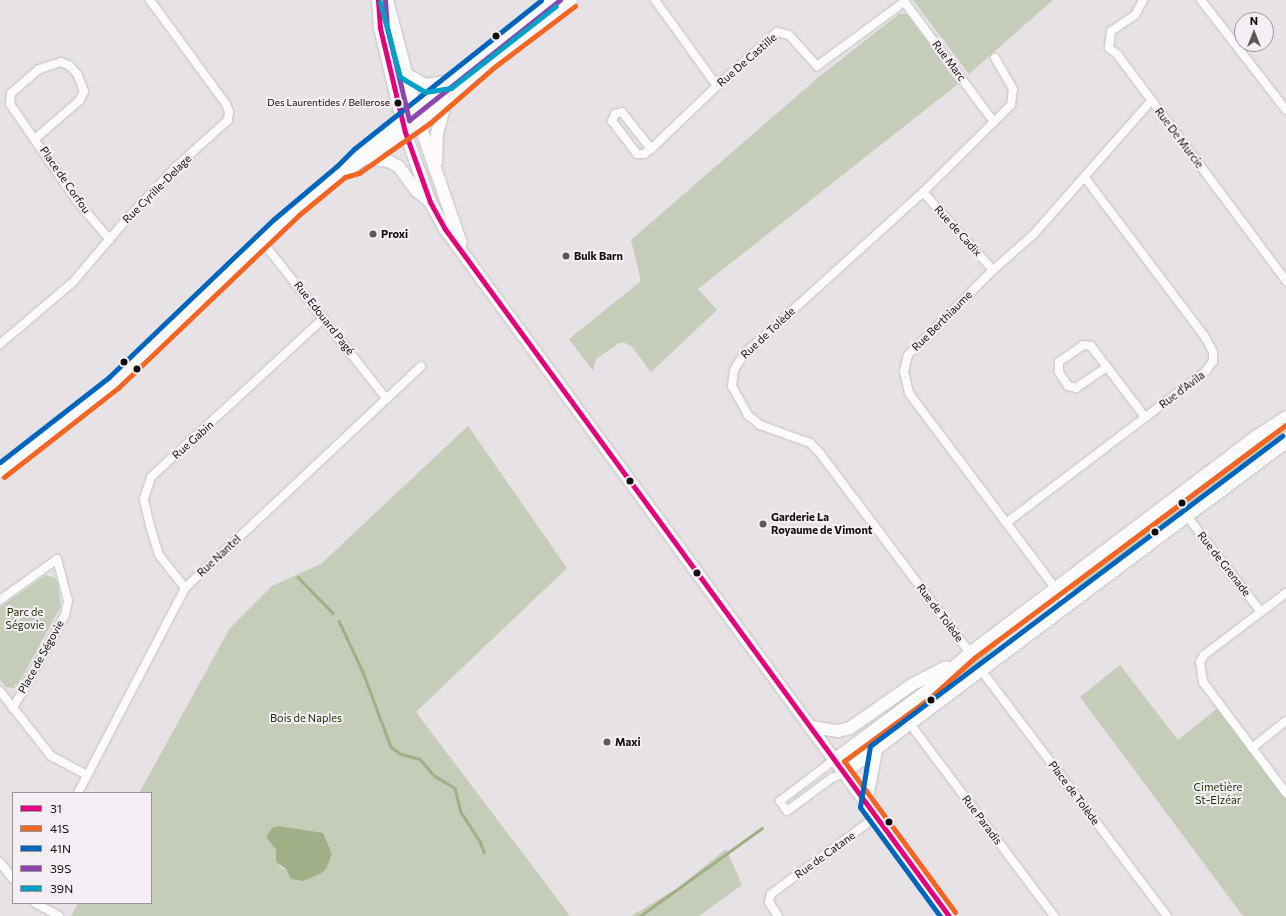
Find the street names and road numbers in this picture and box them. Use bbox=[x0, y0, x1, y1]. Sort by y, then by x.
street label: Rue De Castille bbox=[715, 31, 779, 89]
street label: Rue Marc bbox=[930, 38, 968, 84]
street label: Rue De Murcie bbox=[1152, 105, 1206, 171]
street label: Place de Corfou bbox=[37, 144, 93, 216]
street label: Rue Cyrille-Delage bbox=[120, 152, 194, 226]
street label: Rue de Cadix bbox=[932, 203, 984, 259]
street label: Rue Edouard Pagé bbox=[291, 279, 357, 357]
street label: Rue Berthiaume bbox=[909, 288, 975, 354]
street label: Rue de Tolède bbox=[738, 305, 798, 361]
street label: Rue d'Avila bbox=[1157, 369, 1207, 411]
street label: Rue Gabin bbox=[170, 418, 216, 462]
street label: Rue de Grenade bbox=[1195, 529, 1253, 599]
street label: Rue Nantel bbox=[194, 533, 244, 579]
street label: Rue de Tolède bbox=[914, 581, 966, 645]
street label: Place de Ségovie bbox=[15, 618, 67, 696]
street label: Place de Tolède bbox=[1046, 758, 1102, 828]
street label: Rue Paradis bbox=[959, 793, 1005, 847]
street label: Rue de Catane bbox=[792, 829, 858, 881]

